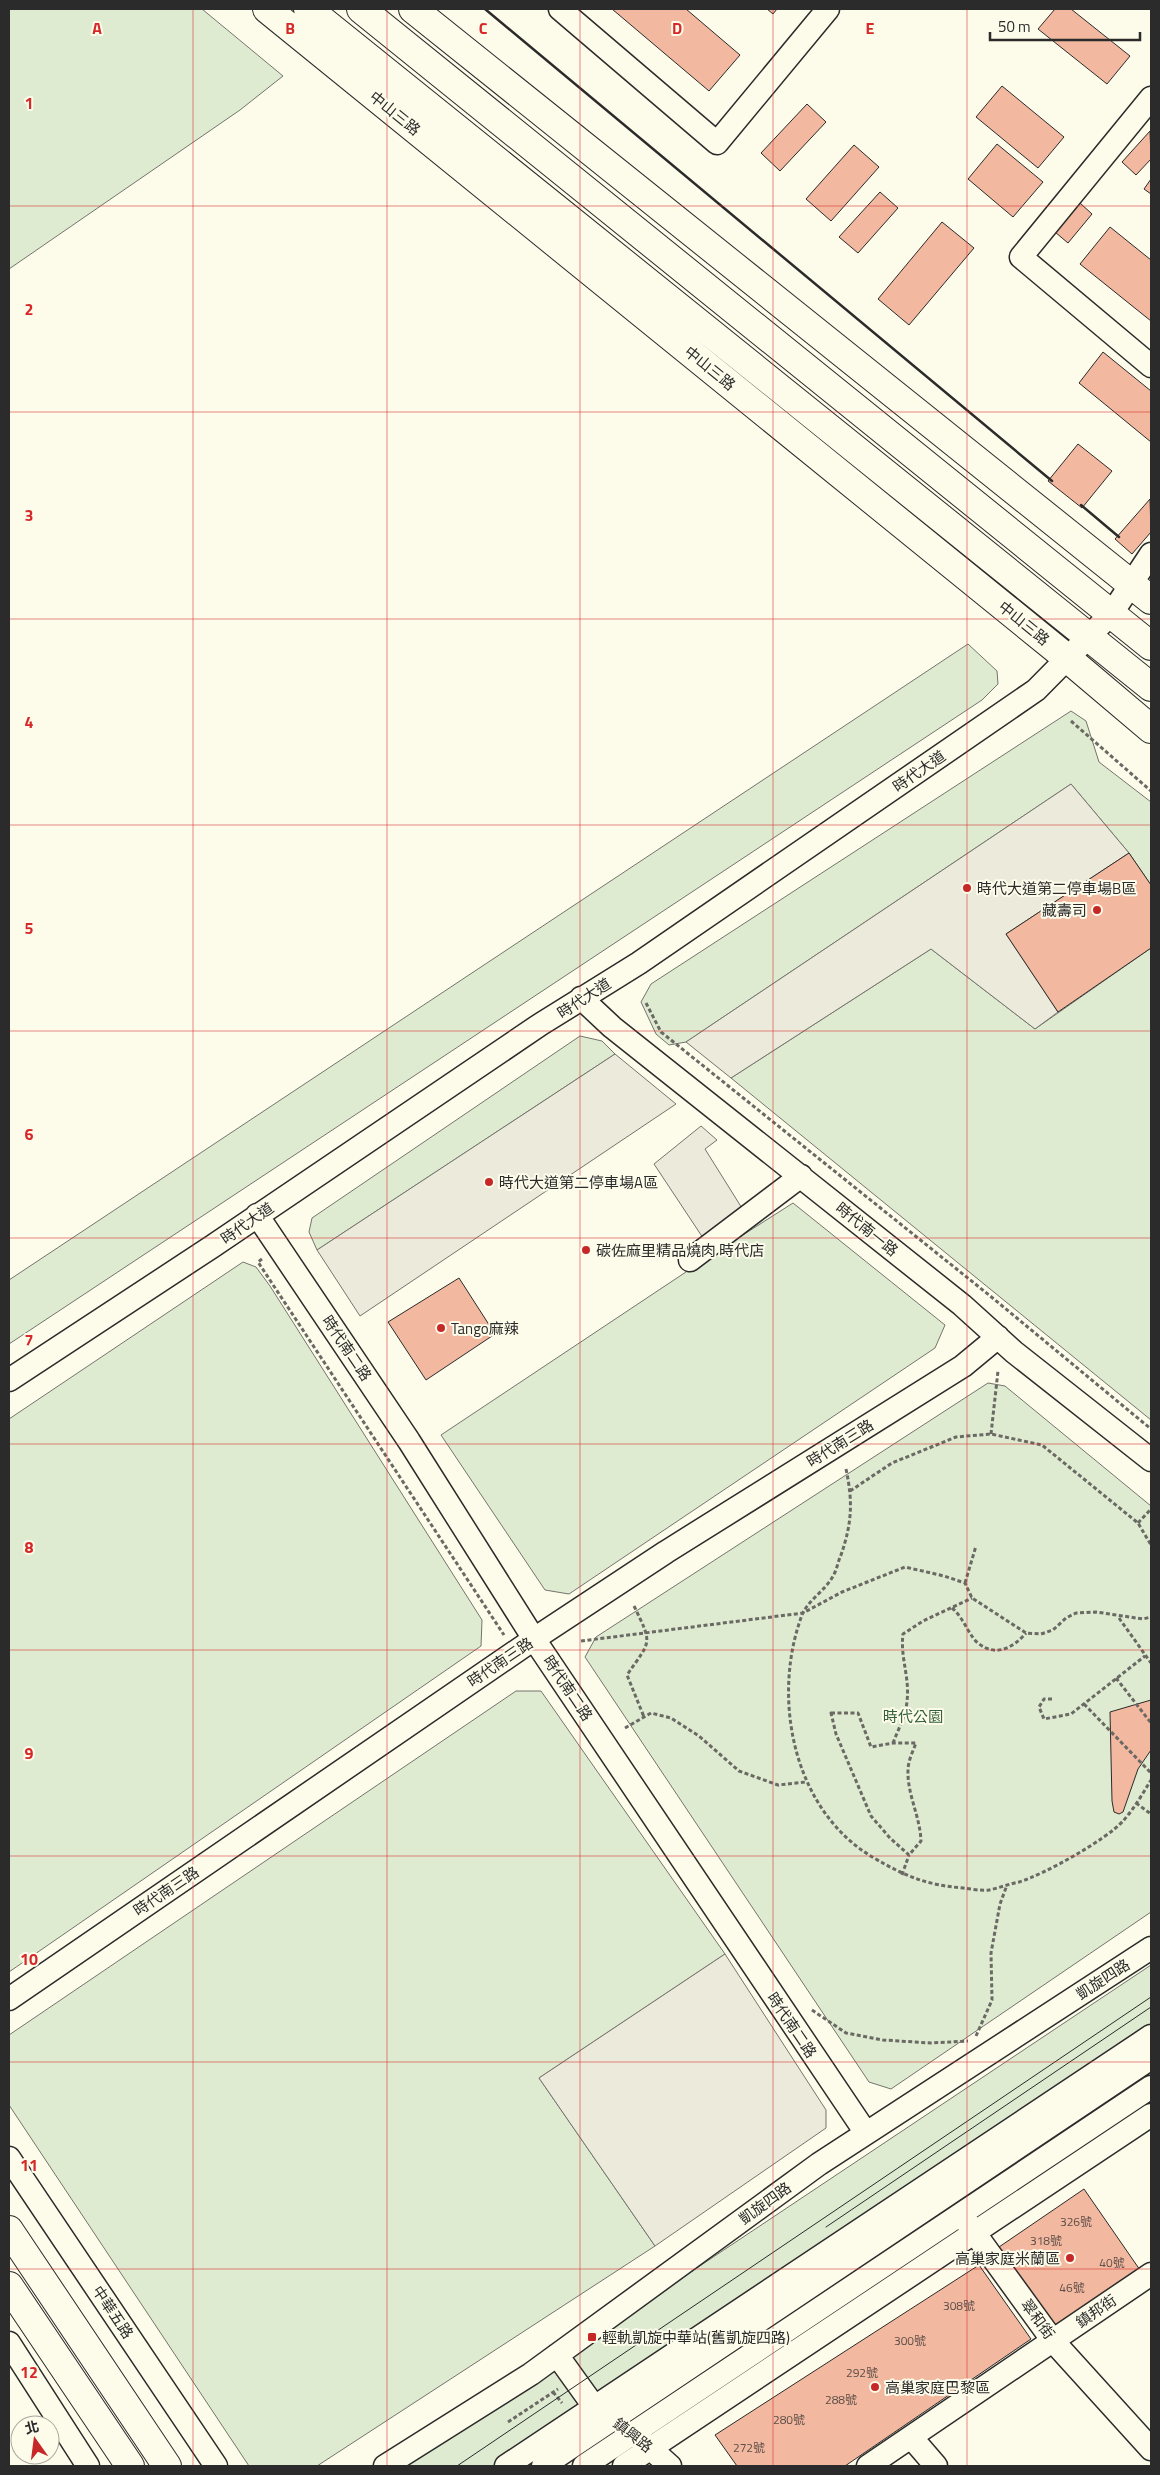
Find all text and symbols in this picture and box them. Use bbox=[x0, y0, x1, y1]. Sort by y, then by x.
scale bar bbox=[990, 10, 1140, 42]
text: 50 m bbox=[998, 15, 1031, 38]
text: A bbox=[92, 16, 102, 40]
text: B bbox=[285, 16, 295, 40]
text: C bbox=[479, 16, 488, 40]
text: D bbox=[672, 16, 682, 40]
text: E bbox=[866, 16, 875, 40]
street label: 中山三路 bbox=[364, 85, 426, 141]
text: 1 bbox=[25, 91, 33, 115]
text: 2 bbox=[25, 297, 33, 321]
street label: 中山三路 bbox=[679, 340, 741, 396]
text: 3 bbox=[25, 503, 33, 527]
street label: 中山三路 bbox=[993, 595, 1055, 651]
text: 4 bbox=[25, 710, 34, 734]
street label: 時代大道 bbox=[888, 744, 950, 798]
place label: 時代大道第二停車場B區 bbox=[977, 877, 1136, 900]
marker: 時代大道第二停車場B區 bbox=[961, 882, 973, 894]
place label: 藏壽司 bbox=[1042, 899, 1087, 922]
marker: 藏壽司 bbox=[1091, 904, 1103, 916]
text: 5 bbox=[25, 916, 34, 940]
street label: 時代大道 bbox=[553, 972, 615, 1024]
text: 6 bbox=[25, 1122, 34, 1146]
place label: 時代大道第二停車場A區 bbox=[499, 1171, 658, 1194]
marker: 時代大道第二停車場A區 bbox=[483, 1176, 495, 1188]
street label: 時代大道 bbox=[216, 1196, 278, 1250]
street label: 時代南一路 bbox=[831, 1196, 903, 1262]
place label: 碳佐麻里精品燒肉 時代店 bbox=[596, 1239, 764, 1262]
marker: 碳佐麻里精品燒肉 時代店 bbox=[580, 1244, 592, 1256]
street label: 時代南二路 bbox=[316, 1310, 378, 1386]
place label: Tango麻辣 bbox=[451, 1317, 519, 1340]
marker: Tango麻辣 bbox=[435, 1322, 447, 1334]
text: 7 bbox=[25, 1328, 33, 1352]
street label: 時代南三路 bbox=[802, 1413, 878, 1473]
text: 8 bbox=[25, 1535, 34, 1559]
street label: 時代南三路 bbox=[462, 1631, 538, 1693]
street label: 時代南二路 bbox=[537, 1650, 599, 1726]
park label: 時代公園 bbox=[883, 1705, 943, 1728]
text: 9 bbox=[25, 1741, 34, 1765]
street label: 時代南三路 bbox=[128, 1860, 204, 1922]
text: 10 bbox=[20, 1947, 38, 1971]
street label: 凱旋四路 bbox=[1072, 1953, 1134, 2005]
street label: 時代南二路 bbox=[761, 1987, 823, 2063]
text: 11 bbox=[20, 2153, 38, 2177]
street label: 凱旋四路 bbox=[734, 2176, 796, 2230]
house number: 326號 bbox=[1060, 2212, 1092, 2231]
house number: 318號 bbox=[1030, 2231, 1062, 2250]
place label: 高巢家庭米蘭區 bbox=[955, 2247, 1060, 2270]
marker: 高巢家庭米蘭區 bbox=[1064, 2252, 1076, 2264]
house number: 40號 bbox=[1099, 2253, 1125, 2272]
house number: 46號 bbox=[1059, 2278, 1085, 2297]
street label: 中華五路 bbox=[87, 2281, 139, 2343]
street label: 鎮邦街 bbox=[1071, 2289, 1121, 2333]
street label: 翠和街 bbox=[1015, 2294, 1061, 2344]
house number: 308號 bbox=[943, 2296, 975, 2315]
place label: 輕軌凱旋中華站(舊凱旋四路) bbox=[602, 2326, 790, 2349]
marker: 輕軌凱旋中華站(舊凱旋四路) bbox=[586, 2331, 598, 2343]
house number: 300號 bbox=[894, 2331, 926, 2350]
text: 12 bbox=[20, 2360, 38, 2384]
house number: 292號 bbox=[846, 2363, 878, 2382]
place label: 高巢家庭巴黎區 bbox=[885, 2376, 990, 2399]
marker: 高巢家庭巴黎區 bbox=[869, 2381, 881, 2393]
house number: 288號 bbox=[825, 2390, 857, 2409]
house number: 280號 bbox=[773, 2410, 805, 2429]
street label: 鎮興路 bbox=[608, 2412, 658, 2458]
north arrow bbox=[10, 2415, 60, 2465]
text: 北 bbox=[22, 2415, 41, 2439]
house number: 272號 bbox=[733, 2438, 765, 2457]

